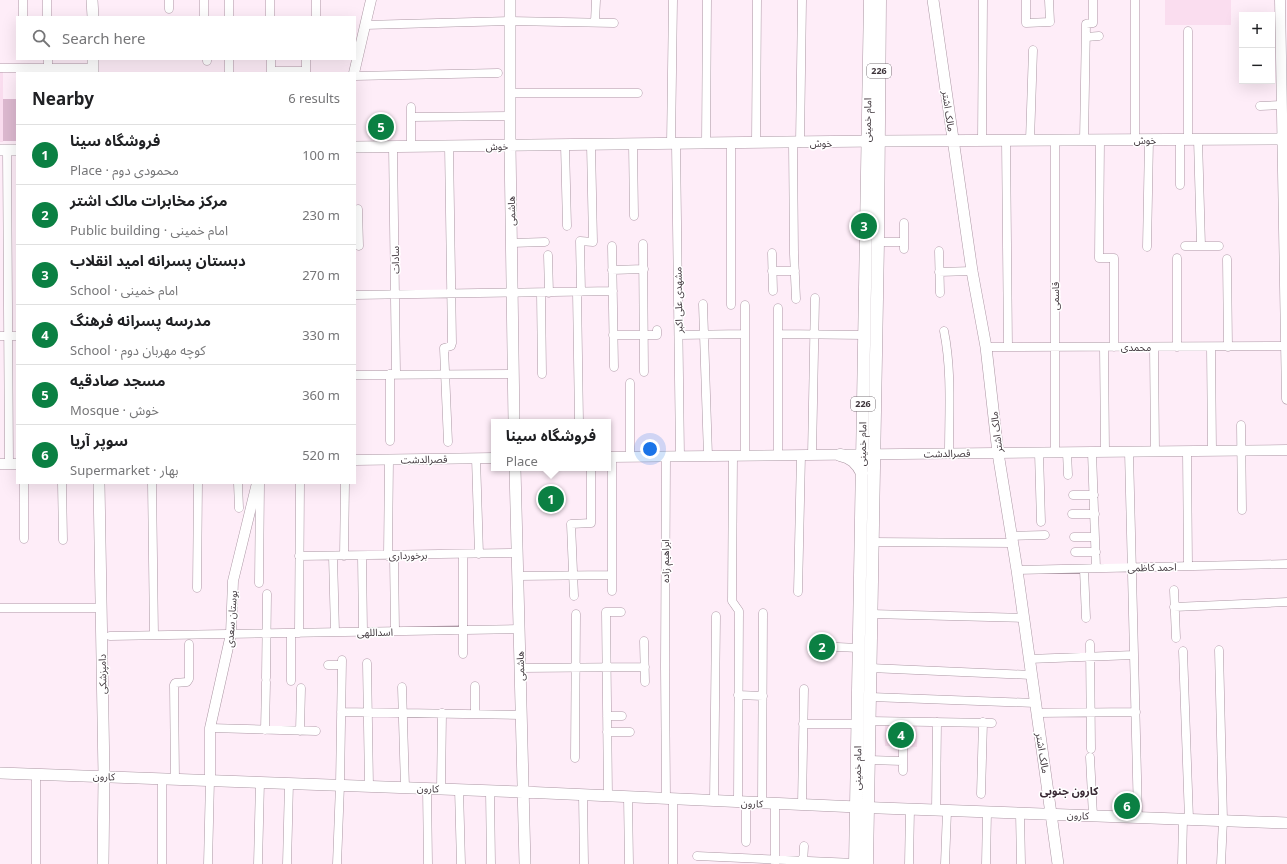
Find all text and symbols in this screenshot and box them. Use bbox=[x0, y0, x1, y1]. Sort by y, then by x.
map controls bbox=[1239, 12, 1275, 84]
button: + bbox=[1239, 12, 1275, 48]
search box bbox=[16, 16, 356, 60]
icon: search bbox=[30, 27, 52, 49]
text: Search here bbox=[62, 28, 145, 48]
button: − bbox=[1239, 48, 1275, 84]
road number: 226 bbox=[867, 64, 891, 78]
text: Nearby bbox=[32, 87, 94, 110]
text: 6 results bbox=[288, 89, 340, 107]
street label: مالک اشتر bbox=[939, 89, 959, 132]
street label: امام خمینی bbox=[860, 98, 876, 142]
pin: 5 bbox=[368, 112, 394, 142]
text: فروشگاه سینا bbox=[70, 130, 160, 150]
street label: خوش bbox=[1134, 133, 1156, 147]
street label: خوش bbox=[810, 136, 832, 150]
street label: خوش bbox=[486, 139, 509, 153]
text: 1 bbox=[41, 146, 49, 164]
text: 100 m bbox=[302, 146, 340, 164]
text: Place · محمودی دوم bbox=[70, 161, 179, 179]
text: مرکز مخابرات مالک اشتر bbox=[70, 190, 228, 210]
street label: هاشمی bbox=[504, 196, 518, 226]
text: 2 bbox=[41, 206, 49, 224]
text: 230 m bbox=[302, 206, 340, 224]
pin: 3 bbox=[851, 211, 877, 241]
text: Public building · امام خمینی bbox=[70, 221, 228, 239]
street label: سادات bbox=[388, 246, 402, 274]
text: دبستان پسرانه امید انقلاب bbox=[70, 250, 246, 270]
text: 3 bbox=[41, 266, 49, 284]
text: 270 m bbox=[302, 266, 340, 284]
street label: مشهدی علی اکبر bbox=[670, 267, 686, 334]
text: School · امام خمینی bbox=[70, 281, 178, 299]
street label: قاسمی bbox=[1048, 281, 1062, 310]
text: مدرسه پسرانه فرهنگ bbox=[70, 310, 211, 330]
text: 4 bbox=[41, 326, 49, 344]
text: 330 m bbox=[302, 326, 340, 344]
street label: محمدی bbox=[1121, 340, 1151, 354]
text: School · کوچه مهربان دوم bbox=[70, 341, 206, 359]
text: مسجد صادقیه bbox=[70, 370, 165, 390]
text: 5 bbox=[41, 386, 49, 404]
text: 360 m bbox=[302, 386, 340, 404]
road number: 226 bbox=[851, 397, 875, 411]
text: Mosque · خوش bbox=[70, 401, 159, 419]
street label: مالک اشتر bbox=[987, 411, 1006, 454]
popup bbox=[491, 419, 611, 471]
street label: امام خمینی bbox=[855, 422, 871, 466]
text: فروشگاه سینا bbox=[506, 425, 596, 445]
text: سوپر آریا bbox=[70, 430, 128, 450]
your location bbox=[640, 439, 660, 459]
text: 6 bbox=[41, 446, 49, 464]
text: 520 m bbox=[302, 446, 340, 464]
street label: قصرالدشت bbox=[924, 446, 971, 460]
street label: قصرالدشت bbox=[401, 452, 448, 466]
text: Place bbox=[506, 452, 538, 470]
text: Supermarket · بهار bbox=[70, 461, 179, 479]
pin: 1 bbox=[538, 484, 564, 514]
street label: ابراهیم زاده bbox=[658, 539, 673, 583]
street label: برخورداری bbox=[389, 548, 428, 562]
street label: احمد کاظمی bbox=[1127, 560, 1177, 574]
street label: بوستان سعدی bbox=[222, 590, 240, 648]
street label: اسداللهی bbox=[357, 625, 393, 639]
pin: 2 bbox=[809, 632, 835, 662]
street label: هاشمی bbox=[512, 651, 528, 681]
street label: دامپزشکی bbox=[95, 654, 109, 694]
pin: 4 bbox=[888, 720, 914, 750]
street label: مالک اشتر bbox=[1033, 731, 1053, 774]
street label: امام خمینی bbox=[850, 746, 866, 790]
street label: کارون bbox=[93, 769, 116, 783]
street label: کارون bbox=[417, 781, 440, 795]
district label: کارون جنوبی bbox=[1040, 783, 1099, 798]
pin: 6 bbox=[1114, 791, 1140, 821]
street label: کارون bbox=[741, 795, 764, 811]
street label: کارون bbox=[1067, 808, 1090, 822]

